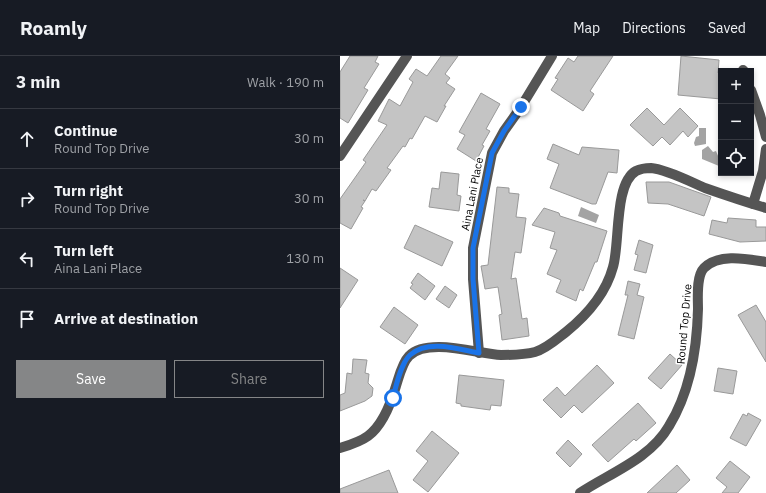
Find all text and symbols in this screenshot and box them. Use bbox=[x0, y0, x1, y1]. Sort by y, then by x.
text: Roamly bbox=[20, 16, 87, 40]
text: Map bbox=[573, 19, 600, 37]
text: Directions bbox=[622, 19, 686, 37]
text: Saved bbox=[708, 19, 746, 37]
map controls bbox=[718, 68, 754, 176]
button: + bbox=[718, 68, 754, 104]
text: 3 min bbox=[16, 71, 60, 93]
text: Walk · 190 m bbox=[247, 74, 324, 91]
route end bbox=[512, 98, 530, 116]
button: − bbox=[718, 104, 754, 140]
text: Continue bbox=[54, 121, 118, 140]
icon: ahead bbox=[16, 128, 38, 150]
text: 30 m bbox=[294, 130, 324, 147]
text: Round Top Drive bbox=[54, 140, 149, 157]
button: locate bbox=[718, 140, 754, 176]
street label: Aina Lani Place bbox=[458, 156, 486, 232]
text: Turn right bbox=[54, 181, 123, 200]
icon: right bbox=[16, 188, 38, 210]
text: 30 m bbox=[294, 190, 324, 207]
text: Round Top Drive bbox=[54, 200, 149, 217]
text: Turn left bbox=[54, 241, 114, 260]
icon: left bbox=[16, 248, 38, 270]
text: 130 m bbox=[286, 250, 324, 267]
text: Aina Lani Place bbox=[54, 260, 142, 277]
street label: Round Top Drive bbox=[674, 283, 694, 365]
icon: arrive bbox=[16, 308, 38, 330]
text: Arrive at destination bbox=[54, 309, 198, 328]
button: Save bbox=[16, 360, 166, 398]
button: Share bbox=[174, 360, 324, 398]
route start bbox=[384, 389, 402, 407]

